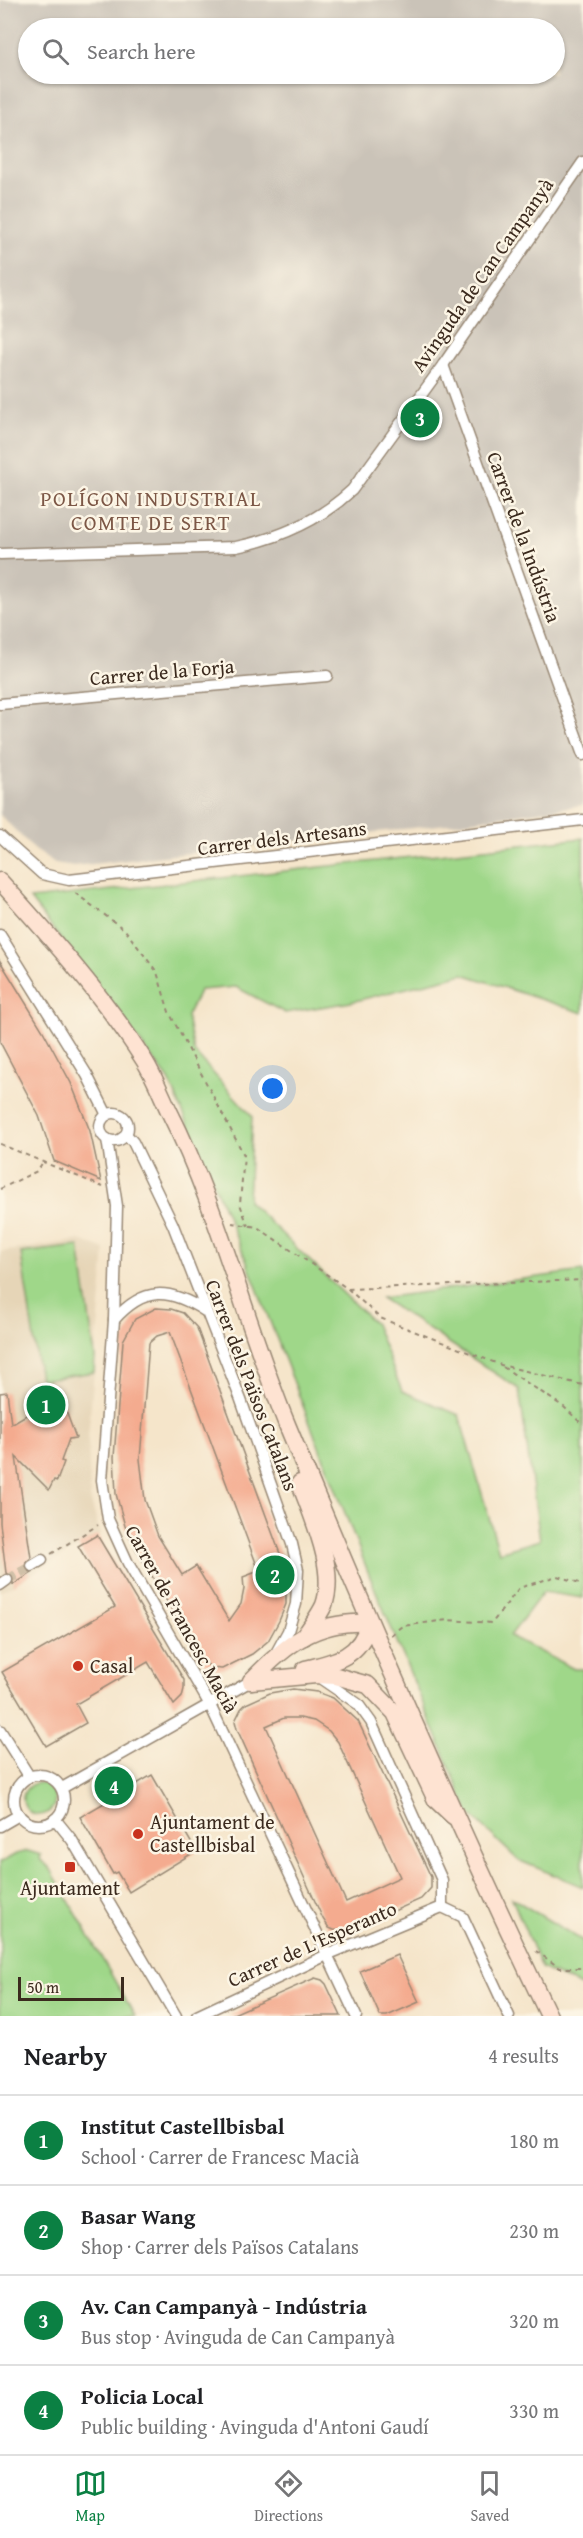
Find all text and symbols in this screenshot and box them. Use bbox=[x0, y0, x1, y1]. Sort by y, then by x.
search box bbox=[18, 18, 565, 84]
icon: search bbox=[39, 35, 72, 68]
text: Search here bbox=[87, 35, 196, 67]
street label: Avinguda de Can Campanyà bbox=[403, 171, 560, 378]
pin: 3 bbox=[400, 396, 440, 440]
street label: Carrer de la Indústria bbox=[480, 447, 569, 627]
district label: POLÍGON INDUSTRIAL COMTE DE SERT bbox=[40, 483, 262, 538]
street label: Carrer de la Forja bbox=[89, 651, 236, 692]
street label: Carrer dels Artesans bbox=[196, 813, 368, 862]
your location bbox=[258, 1074, 287, 1103]
street label: Carrer dels Països Catalans bbox=[199, 1275, 306, 1495]
pin: 1 bbox=[26, 1382, 66, 1428]
street label: Carrer de Francesc Macià bbox=[119, 1520, 246, 1718]
pin: 2 bbox=[256, 1552, 294, 1598]
place label: Casal bbox=[90, 1651, 134, 1680]
marker: Casal bbox=[71, 1659, 85, 1673]
pin: 4 bbox=[94, 1764, 134, 1808]
place label: Ajuntament de Castellbisbal bbox=[150, 1807, 275, 1859]
marker: Ajuntament de Castellbisbal bbox=[131, 1827, 145, 1841]
marker: Ajuntament bbox=[63, 1860, 77, 1874]
place label: Ajuntament bbox=[20, 1873, 120, 1902]
street label: Carrer de L'Esperanto bbox=[223, 1893, 401, 1994]
scale bar bbox=[18, 1974, 124, 2002]
text: 50 m bbox=[27, 1975, 59, 1999]
text: Nearby bbox=[24, 2036, 107, 2075]
text: 4 results bbox=[488, 2041, 559, 2070]
text: Institut Castellbisbal bbox=[81, 2110, 285, 2142]
text: 1 bbox=[38, 2126, 49, 2155]
text: 180 m bbox=[509, 2126, 559, 2155]
text: School · Carrer de Francesc Macià bbox=[81, 2142, 359, 2171]
text: Basar Wang bbox=[81, 2200, 195, 2232]
text: 2 bbox=[38, 2216, 49, 2245]
text: 230 m bbox=[509, 2216, 559, 2245]
text: Shop · Carrer dels Països Catalans bbox=[81, 2232, 359, 2261]
text: Av. Can Campanyà - Indústria bbox=[81, 2290, 367, 2322]
text: 3 bbox=[38, 2306, 49, 2335]
text: 320 m bbox=[509, 2306, 559, 2335]
text: Bus stop · Avinguda de Can Campanyà bbox=[81, 2322, 395, 2351]
text: Policia Local bbox=[81, 2380, 204, 2412]
text: 4 bbox=[38, 2396, 49, 2425]
text: 330 m bbox=[509, 2396, 559, 2425]
text: Public building · Avinguda d'Antoni Gaudí bbox=[81, 2412, 429, 2441]
tab: Map bbox=[74, 2467, 107, 2527]
tab: Directions bbox=[254, 2467, 323, 2527]
tab: Saved bbox=[470, 2467, 509, 2527]

